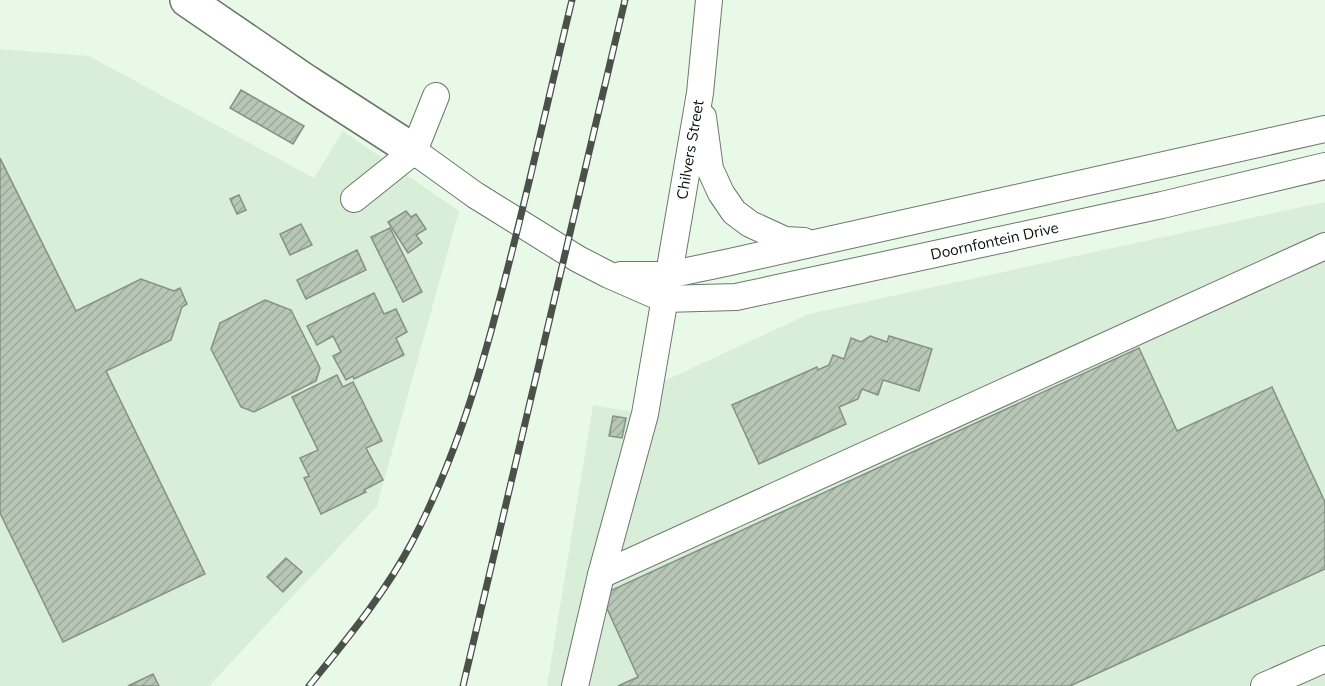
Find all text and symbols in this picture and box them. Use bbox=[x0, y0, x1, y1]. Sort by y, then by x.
street label: Chilvers Street bbox=[672, 99, 708, 201]
street label: Doornfontein Drive bbox=[929, 218, 1060, 264]

